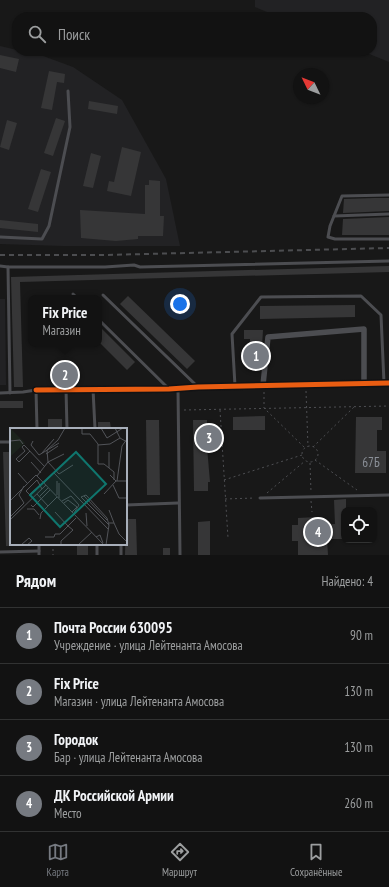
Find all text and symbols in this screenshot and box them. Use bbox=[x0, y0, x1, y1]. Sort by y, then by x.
search box bbox=[12, 12, 377, 56]
icon: search bbox=[26, 23, 48, 45]
text: Поиск bbox=[58, 25, 90, 44]
north arrow bbox=[293, 68, 329, 104]
your location bbox=[170, 294, 190, 314]
popup bbox=[28, 295, 102, 347]
text: Fix Price bbox=[42, 303, 88, 322]
text: Магазин bbox=[42, 322, 81, 339]
pin: 1 bbox=[243, 341, 269, 371]
pin: 2 bbox=[52, 360, 78, 390]
pin: 3 bbox=[196, 423, 222, 453]
inset map bbox=[10, 428, 127, 545]
house number: 67Б bbox=[362, 454, 380, 471]
map controls bbox=[341, 507, 377, 543]
button: locate bbox=[341, 507, 377, 543]
pin: 4 bbox=[305, 517, 331, 547]
text: Рядом bbox=[16, 570, 56, 592]
text: Найдено: 4 bbox=[322, 573, 373, 590]
text: Почта России 630095 bbox=[54, 618, 173, 637]
text: 1 bbox=[26, 627, 32, 644]
text: 90 m bbox=[350, 627, 373, 644]
text: Учреждение · улица Лейтенанта Амосова bbox=[54, 637, 243, 654]
text: Fix Price bbox=[54, 674, 99, 693]
text: 2 bbox=[26, 683, 32, 700]
text: 130 m bbox=[344, 683, 373, 700]
text: Магазин · улица Лейтенанта Амосова bbox=[54, 693, 224, 710]
text: Городок bbox=[54, 730, 98, 749]
text: 3 bbox=[26, 739, 32, 756]
text: 130 m bbox=[344, 739, 373, 756]
text: Бар · улица Лейтенанта Амосова bbox=[54, 749, 203, 766]
text: ДК Российской Армии bbox=[54, 786, 174, 805]
text: 4 bbox=[26, 795, 32, 812]
text: 260 m bbox=[344, 795, 373, 812]
text: Место bbox=[54, 805, 82, 822]
tab: Карта bbox=[47, 841, 69, 879]
tab: Маршрут bbox=[162, 841, 197, 879]
tab: Сохранённые bbox=[290, 841, 342, 879]

